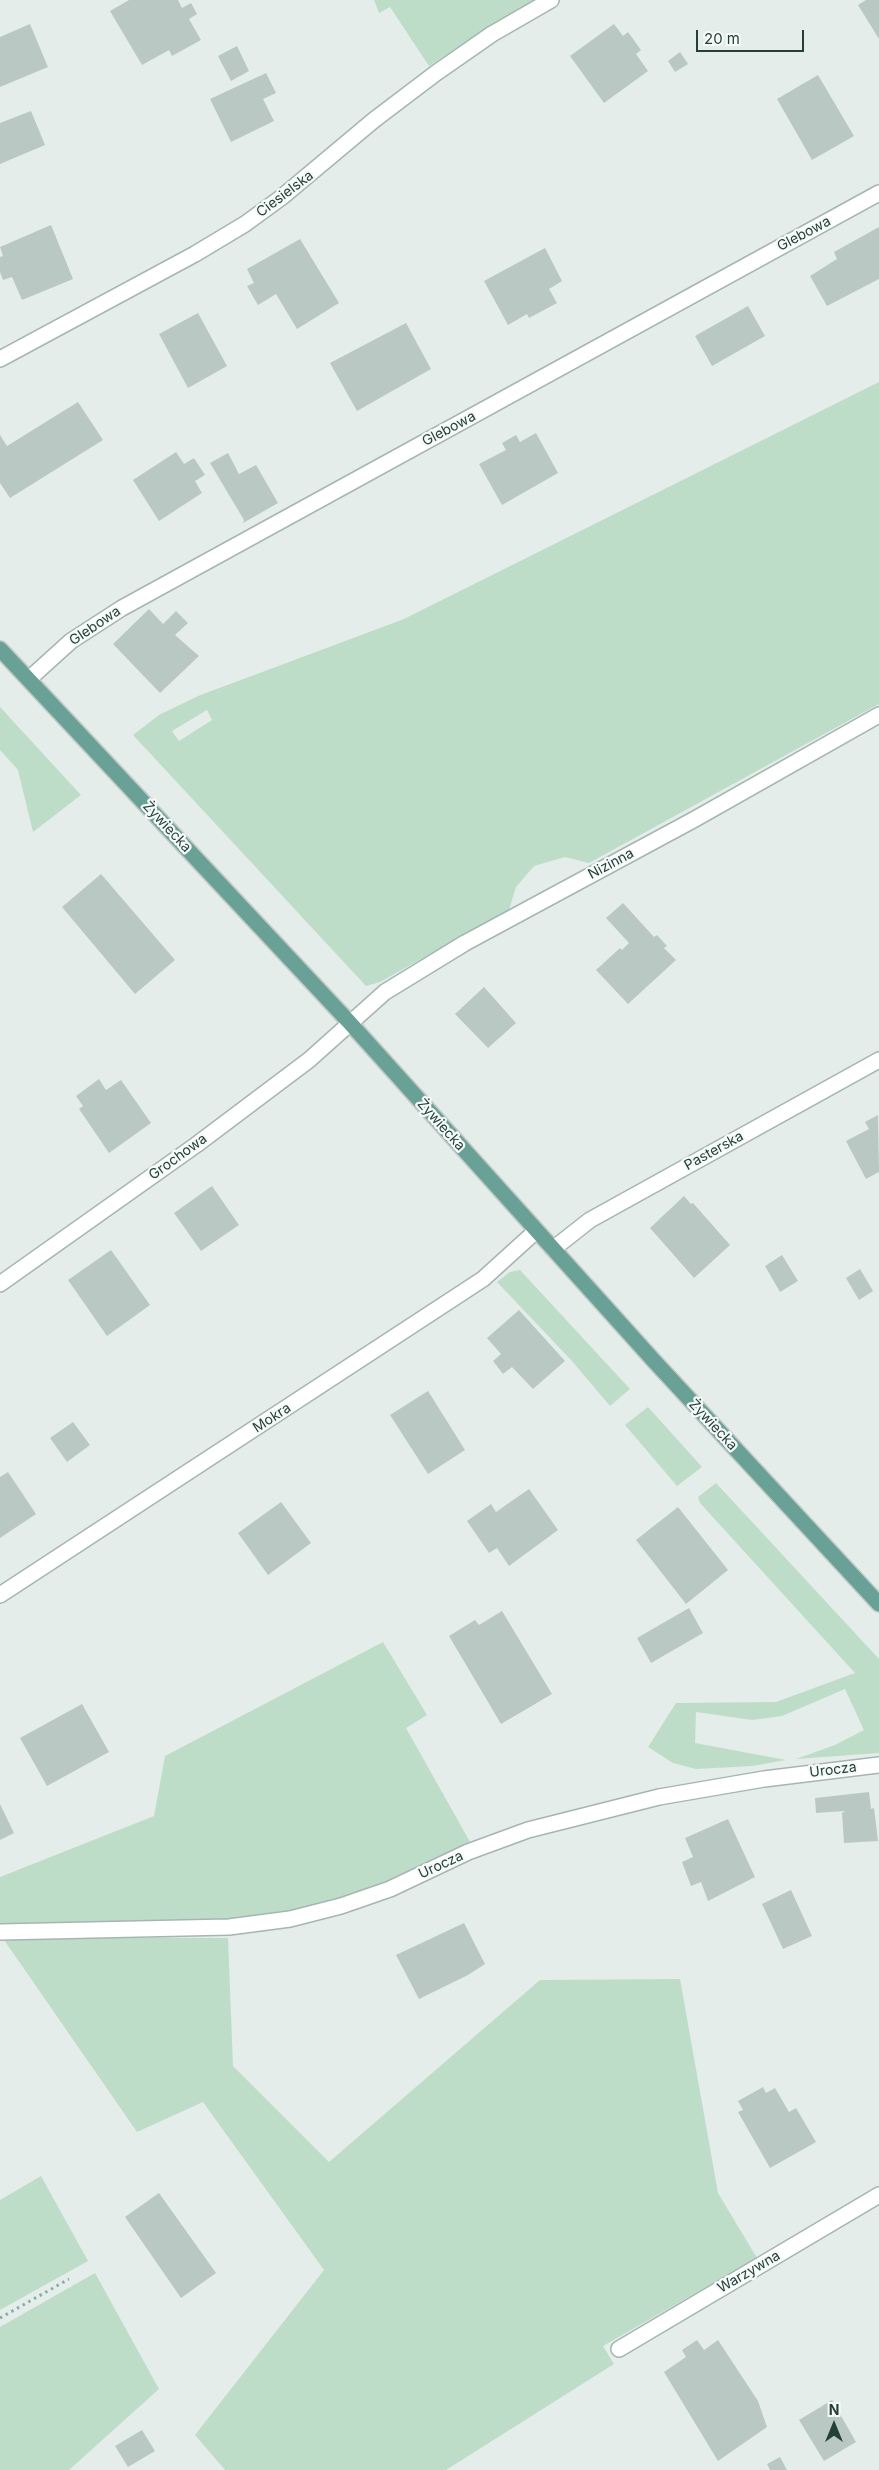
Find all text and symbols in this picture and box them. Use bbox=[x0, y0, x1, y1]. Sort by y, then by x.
scale bar bbox=[699, 20, 806, 52]
text: 20 m bbox=[704, 29, 740, 48]
street label: Ciesielska bbox=[253, 167, 317, 221]
street label: Glebowa bbox=[774, 213, 834, 255]
street label: Glebowa bbox=[419, 408, 479, 450]
street label: Glebowa bbox=[66, 603, 124, 649]
street label: Żywiecka bbox=[139, 798, 195, 856]
street label: Nizinna bbox=[585, 845, 637, 883]
street label: Żywiecka bbox=[414, 1096, 468, 1154]
street label: Pasterska bbox=[682, 1128, 746, 1174]
street label: Grochowa bbox=[146, 1130, 210, 1184]
street label: Żywiecka bbox=[685, 1396, 741, 1454]
street label: Mokra bbox=[250, 1400, 294, 1436]
street label: Urocza bbox=[809, 1759, 857, 1781]
street label: Urocza bbox=[416, 1847, 466, 1883]
street label: Warzywna bbox=[715, 2247, 783, 2297]
north arrow bbox=[809, 2400, 859, 2450]
text: N bbox=[829, 2401, 839, 2418]

